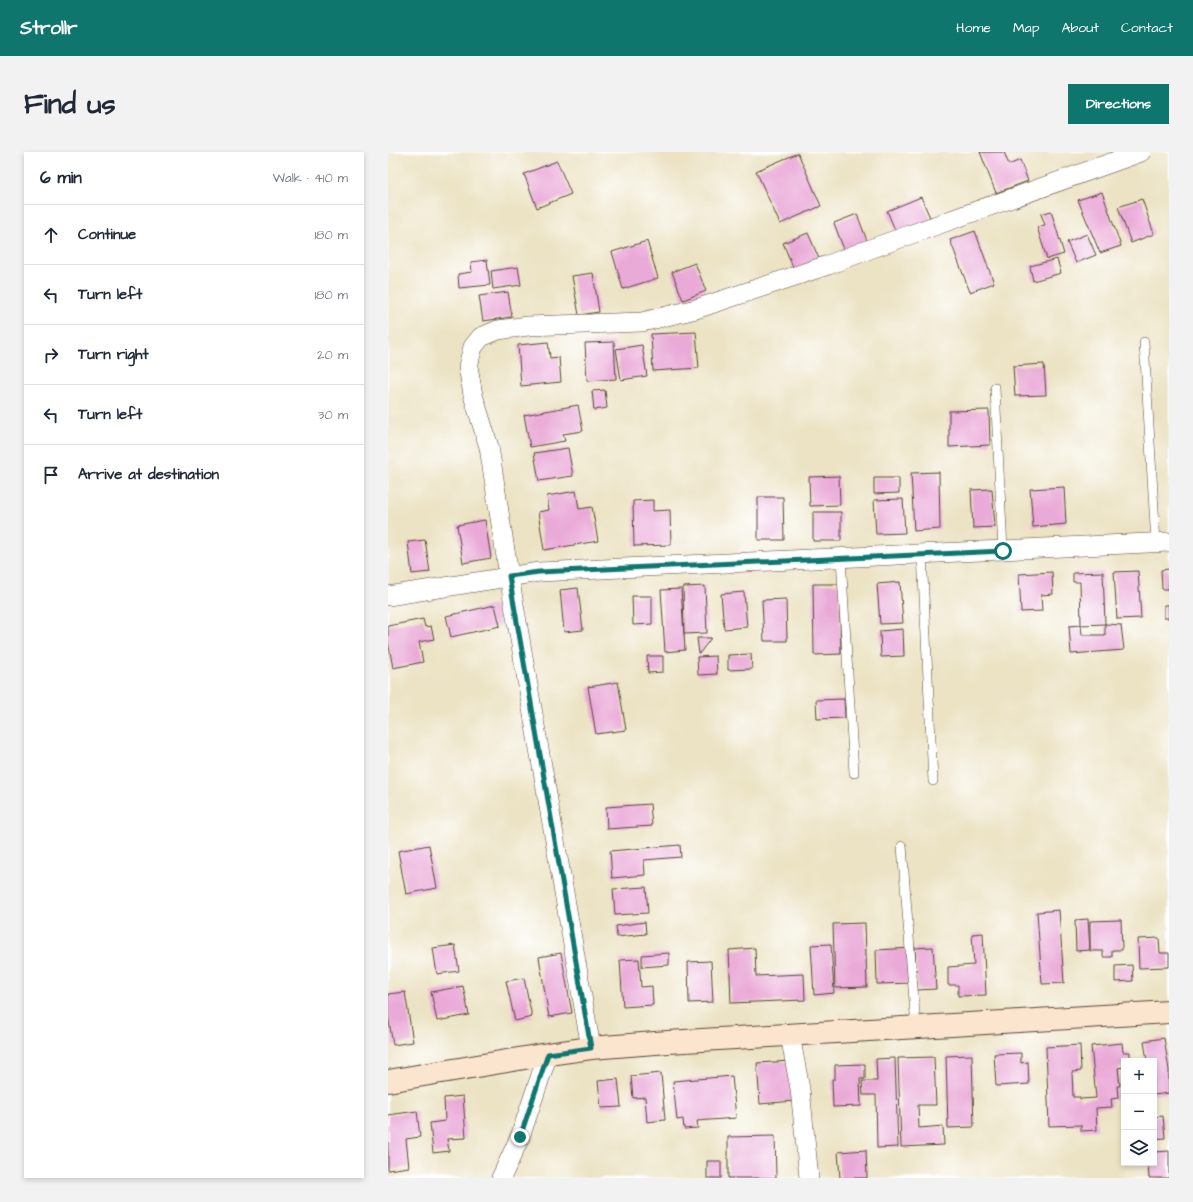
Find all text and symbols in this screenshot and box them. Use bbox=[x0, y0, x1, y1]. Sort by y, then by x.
text: Strollr bbox=[20, 15, 78, 42]
text: Home bbox=[956, 18, 991, 38]
text: Map bbox=[1013, 18, 1039, 38]
text: About bbox=[1061, 18, 1099, 38]
text: Contact bbox=[1121, 18, 1173, 38]
button: Directions bbox=[1068, 84, 1169, 124]
text: Find us bbox=[24, 85, 115, 124]
text: 6 min bbox=[40, 166, 82, 190]
text: Walk · 410 m bbox=[273, 169, 348, 187]
icon: ahead bbox=[40, 224, 62, 246]
text: Continue bbox=[78, 224, 136, 245]
text: 180 m bbox=[314, 226, 348, 244]
icon: left bbox=[40, 284, 62, 306]
text: Turn left bbox=[78, 284, 142, 305]
text: 180 m bbox=[314, 286, 348, 304]
icon: right bbox=[40, 344, 62, 366]
text: Turn right bbox=[78, 344, 149, 365]
text: 20 m bbox=[317, 346, 348, 364]
icon: left bbox=[40, 404, 62, 426]
text: Turn left bbox=[78, 404, 142, 425]
text: 30 m bbox=[318, 406, 348, 424]
icon: arrive bbox=[40, 464, 62, 486]
text: Arrive at destination bbox=[78, 464, 219, 485]
route start bbox=[994, 542, 1012, 560]
map controls bbox=[1121, 1058, 1157, 1166]
button: + bbox=[1121, 1058, 1157, 1094]
button: − bbox=[1121, 1094, 1157, 1130]
route end bbox=[511, 1128, 529, 1146]
button: layers bbox=[1121, 1130, 1157, 1166]

